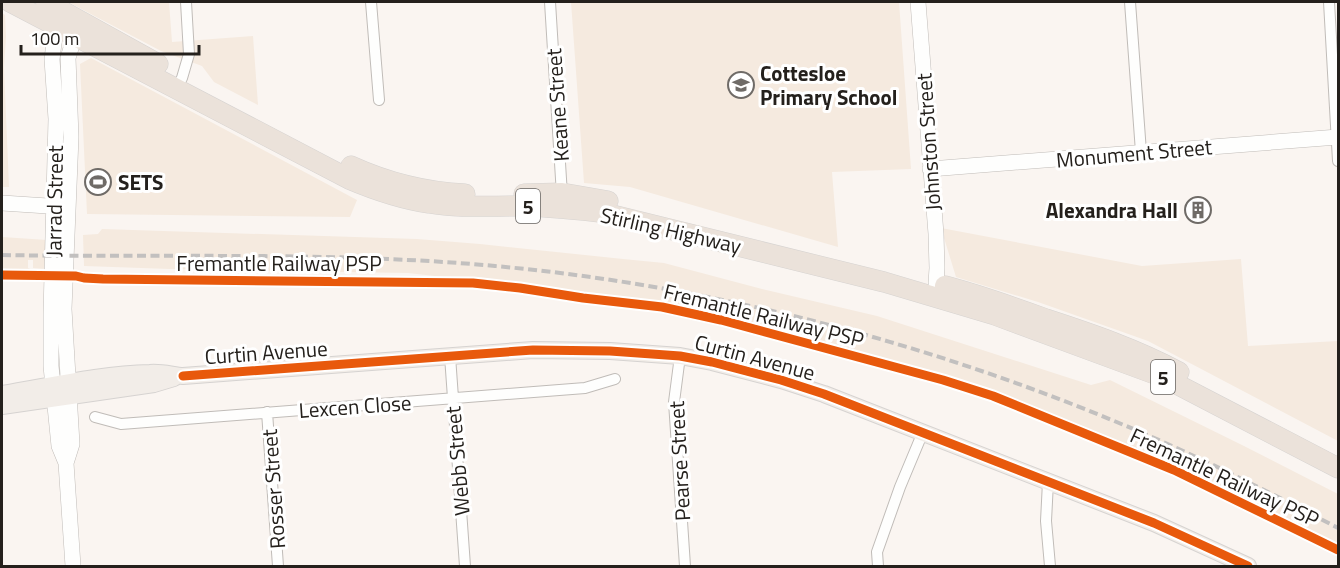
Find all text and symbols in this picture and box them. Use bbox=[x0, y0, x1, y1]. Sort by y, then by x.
scale bar bbox=[21, 18, 200, 56]
text: 100 m bbox=[30, 25, 79, 52]
street label: Keane Street bbox=[537, 47, 577, 163]
place label: Cottesloe Primary School bbox=[760, 57, 897, 113]
school or university icon: Cottesloe Primary School bbox=[726, 70, 756, 100]
street label: Johnston Street bbox=[907, 71, 949, 212]
street label: Monument Street bbox=[1055, 130, 1214, 176]
street label: Jarrad Street bbox=[37, 144, 71, 257]
place label: SETS bbox=[118, 166, 164, 198]
sports icon: SETS bbox=[83, 167, 113, 197]
road number: 5 bbox=[516, 189, 540, 223]
place label: Alexandra Hall bbox=[1046, 194, 1178, 226]
building icon: Alexandra Hall bbox=[1183, 195, 1213, 225]
street label: Stirling Highway bbox=[597, 198, 745, 262]
street label: Fremantle Railway PSP bbox=[176, 247, 382, 279]
street label: Fremantle Railway PSP bbox=[661, 275, 867, 355]
street label: Curtin Avenue bbox=[691, 326, 819, 388]
street label: Curtin Avenue bbox=[203, 332, 329, 372]
road number: 5 bbox=[1151, 360, 1175, 394]
street label: Lexcen Close bbox=[298, 386, 412, 426]
street label: Pearse Street bbox=[660, 400, 698, 522]
street label: Webb Street bbox=[436, 404, 478, 517]
street label: Fremantle Railway PSP bbox=[1125, 419, 1325, 535]
street label: Rosser Street bbox=[253, 427, 293, 550]

